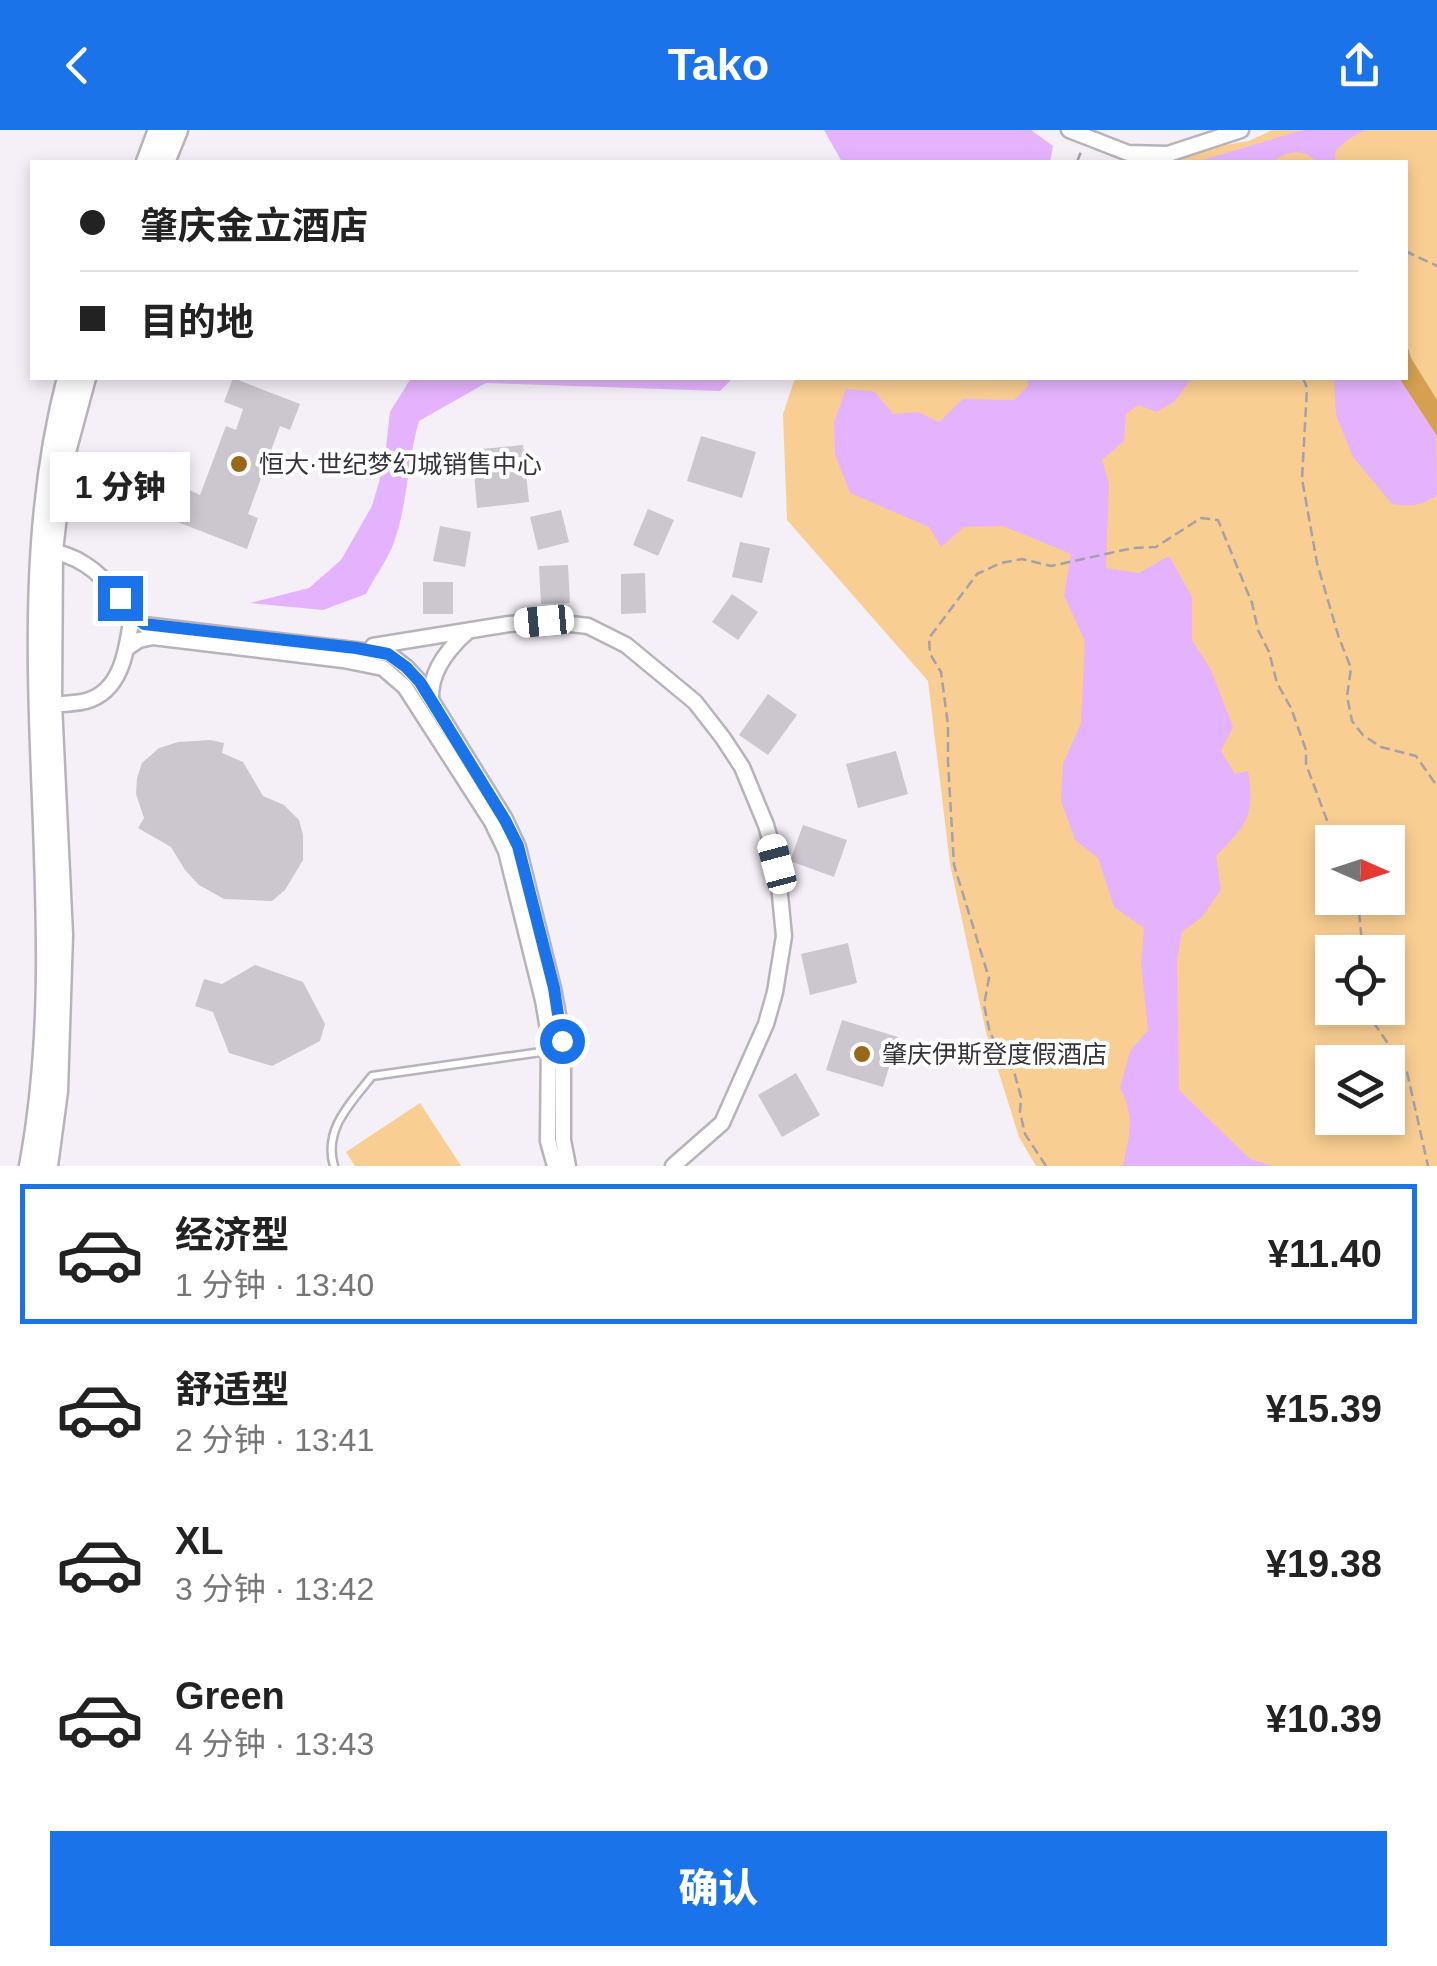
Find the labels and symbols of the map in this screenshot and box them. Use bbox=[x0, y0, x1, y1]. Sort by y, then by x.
place label: 恒大·世纪梦幻城销售中心 bbox=[259, 450, 542, 478]
callout: 1 分钟 bbox=[50, 453, 190, 523]
marker: 恒大·世纪梦幻城销售中心 bbox=[228, 453, 250, 475]
route end bbox=[98, 576, 143, 621]
car bbox=[513, 603, 575, 639]
north arrow bbox=[1315, 825, 1405, 915]
car bbox=[755, 831, 799, 897]
route start bbox=[540, 1019, 585, 1064]
place label: 肇庆伊斯登度假酒店 bbox=[882, 1040, 1107, 1068]
marker: 肇庆伊斯登度假酒店 bbox=[851, 1043, 873, 1065]

